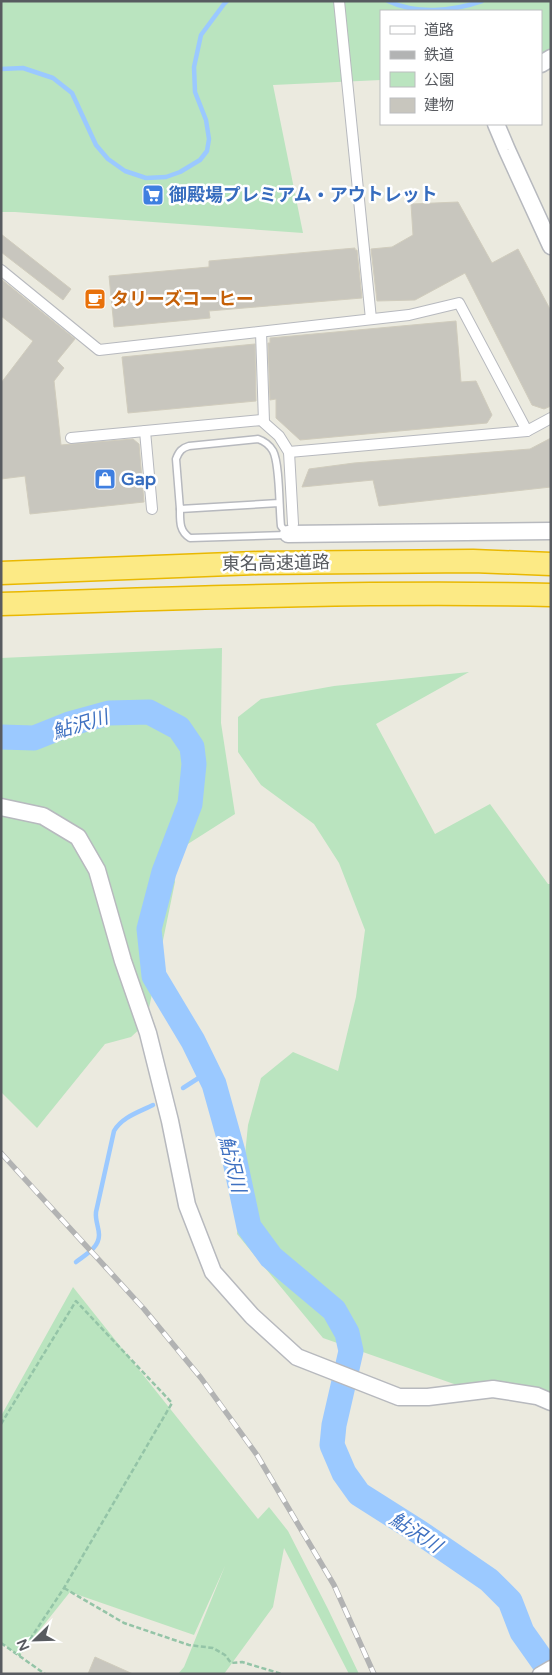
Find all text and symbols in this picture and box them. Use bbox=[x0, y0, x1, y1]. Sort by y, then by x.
legend bbox=[380, 10, 542, 125]
text: 道路 bbox=[424, 21, 454, 39]
text: 鉄道 bbox=[424, 46, 454, 64]
text: 公園 bbox=[424, 71, 454, 89]
text: 建物 bbox=[424, 96, 454, 114]
supermarket icon: 御殿場プレミアム・アウトレット bbox=[141, 183, 165, 207]
place label: 御殿場プレミアム・アウトレット bbox=[168, 184, 438, 206]
cafe icon: タリーズコーヒー bbox=[83, 287, 107, 311]
place label: タリーズコーヒー bbox=[111, 288, 254, 310]
shop icon: Gap bbox=[93, 467, 117, 491]
place label: Gap bbox=[121, 468, 156, 490]
street label: 東名高速道路 bbox=[222, 551, 330, 575]
water label: 鮎沢川 bbox=[50, 706, 113, 744]
water label: 鮎沢川 bbox=[214, 1134, 250, 1196]
water label: 鮎沢川 bbox=[386, 1508, 447, 1559]
north arrow bbox=[10, 1615, 60, 1665]
text: N bbox=[13, 1636, 34, 1653]

